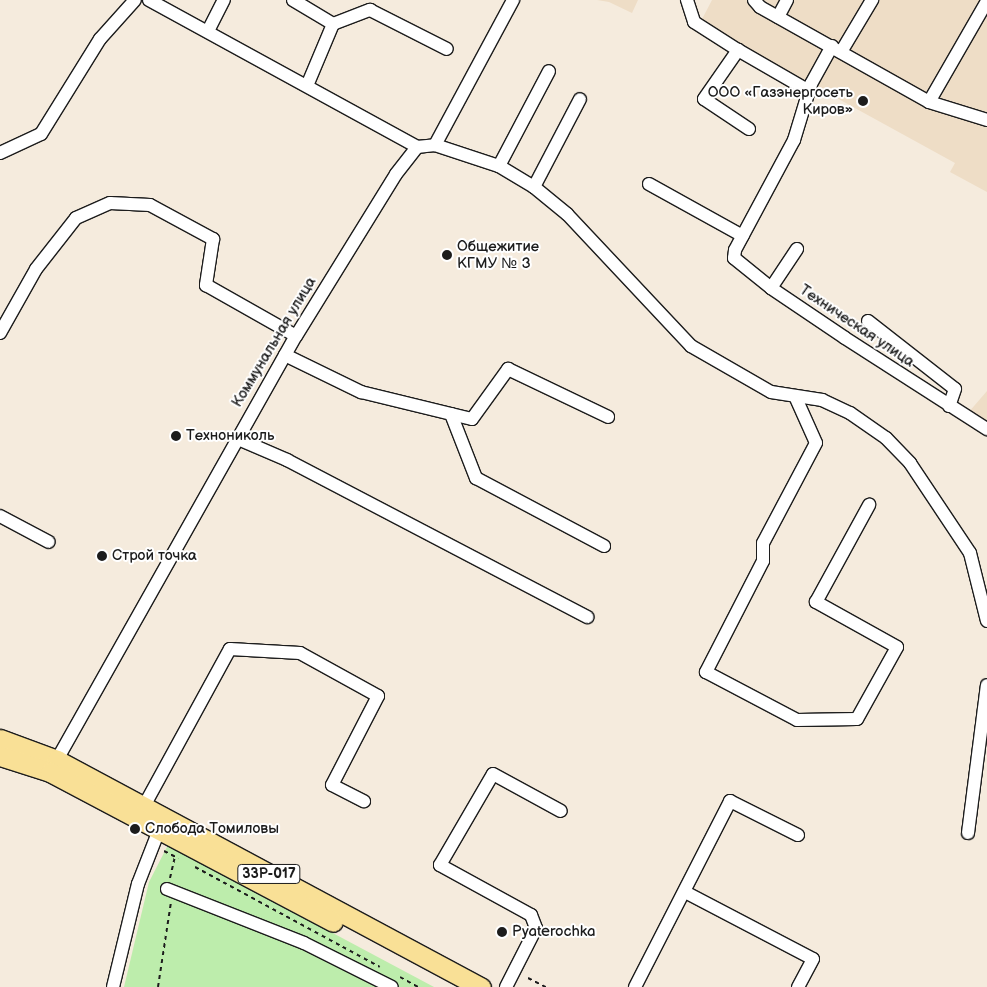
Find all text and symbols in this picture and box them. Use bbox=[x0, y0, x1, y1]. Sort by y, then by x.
place label: ООО «Газэнергосеть Киров» bbox=[708, 83, 853, 118]
marker: ООО «Газэнергосеть Киров» bbox=[857, 95, 869, 107]
place label: Общежитие КГМУ № 3 bbox=[457, 237, 539, 272]
marker: Общежитие КГМУ № 3 bbox=[441, 249, 453, 261]
street label: Коммунальная улица bbox=[228, 274, 320, 410]
street label: Техническая улица bbox=[796, 281, 918, 371]
place label: Технониколь bbox=[186, 427, 274, 445]
marker: Технониколь bbox=[170, 430, 182, 442]
place label: Строй точка bbox=[112, 547, 197, 565]
marker: Строй точка bbox=[96, 550, 108, 562]
place label: Слобода Томиловы bbox=[145, 820, 279, 838]
marker: Слобода Томиловы bbox=[129, 823, 141, 835]
road number: 33Р-017 bbox=[236, 862, 302, 886]
place label: Pyaterochka bbox=[512, 923, 595, 941]
marker: Pyaterochka bbox=[496, 926, 508, 938]

